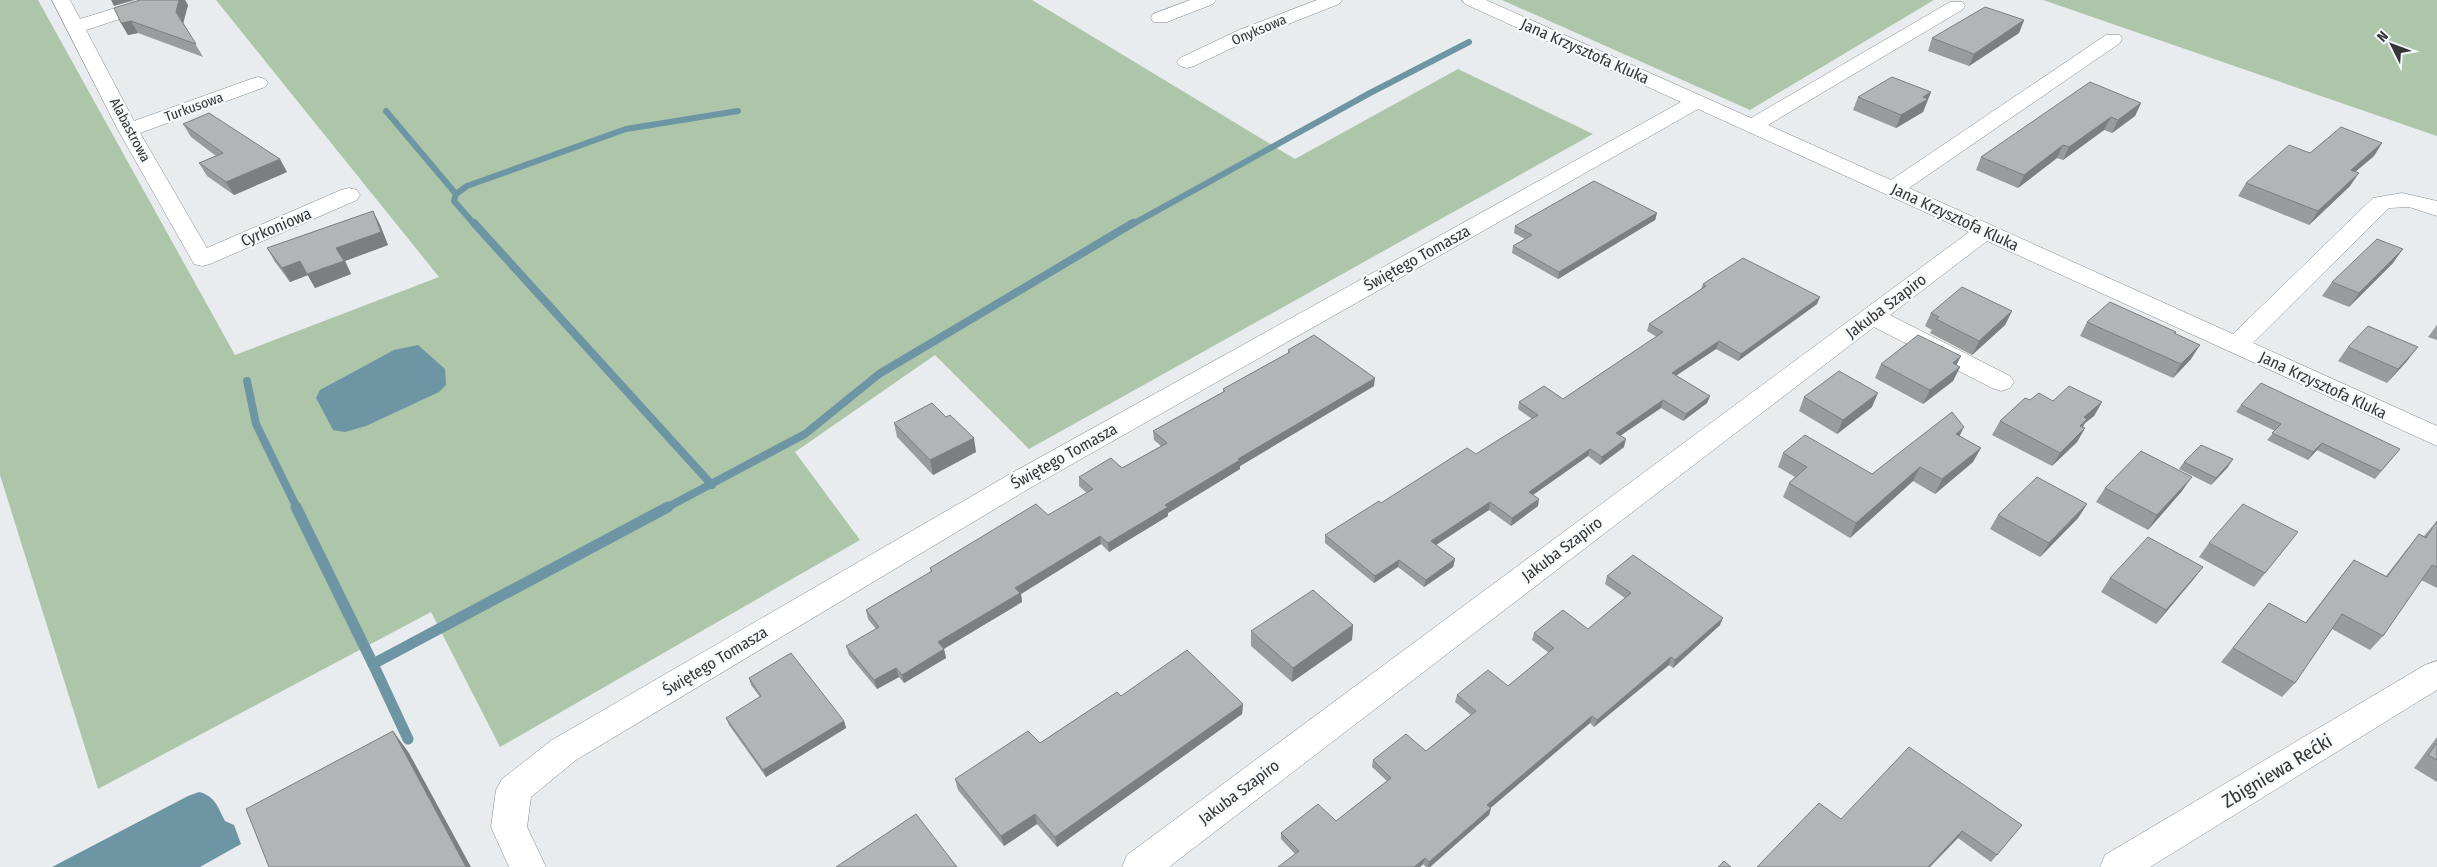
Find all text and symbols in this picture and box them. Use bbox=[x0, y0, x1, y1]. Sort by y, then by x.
street label: Onyksowa bbox=[1229, 11, 1289, 49]
street label: Jana Krzysztofa Kluka bbox=[1518, 14, 1652, 88]
north arrow bbox=[2367, 20, 2417, 70]
text: N bbox=[2374, 28, 2392, 45]
street label: Turkusowa bbox=[162, 89, 226, 125]
street label: Alabastrowa bbox=[106, 95, 154, 165]
street label: Jana Krzysztofa Kluka bbox=[1888, 179, 2022, 255]
street label: Cyrkoniowa bbox=[238, 204, 314, 250]
street label: Świętego Tomasza bbox=[1361, 221, 1474, 295]
street label: Jakuba Szapiro bbox=[1842, 270, 1930, 342]
street label: Jana Krzysztofa Kluka bbox=[2256, 347, 2390, 423]
street label: Świętego Tomasza bbox=[1008, 419, 1121, 493]
street label: Jakuba Szapiro bbox=[1518, 513, 1606, 585]
street label: Świętego Tomasza bbox=[659, 622, 771, 700]
street label: Zbigniewa Rećki bbox=[2218, 729, 2336, 813]
street label: Jakuba Szapiro bbox=[1195, 756, 1283, 828]

